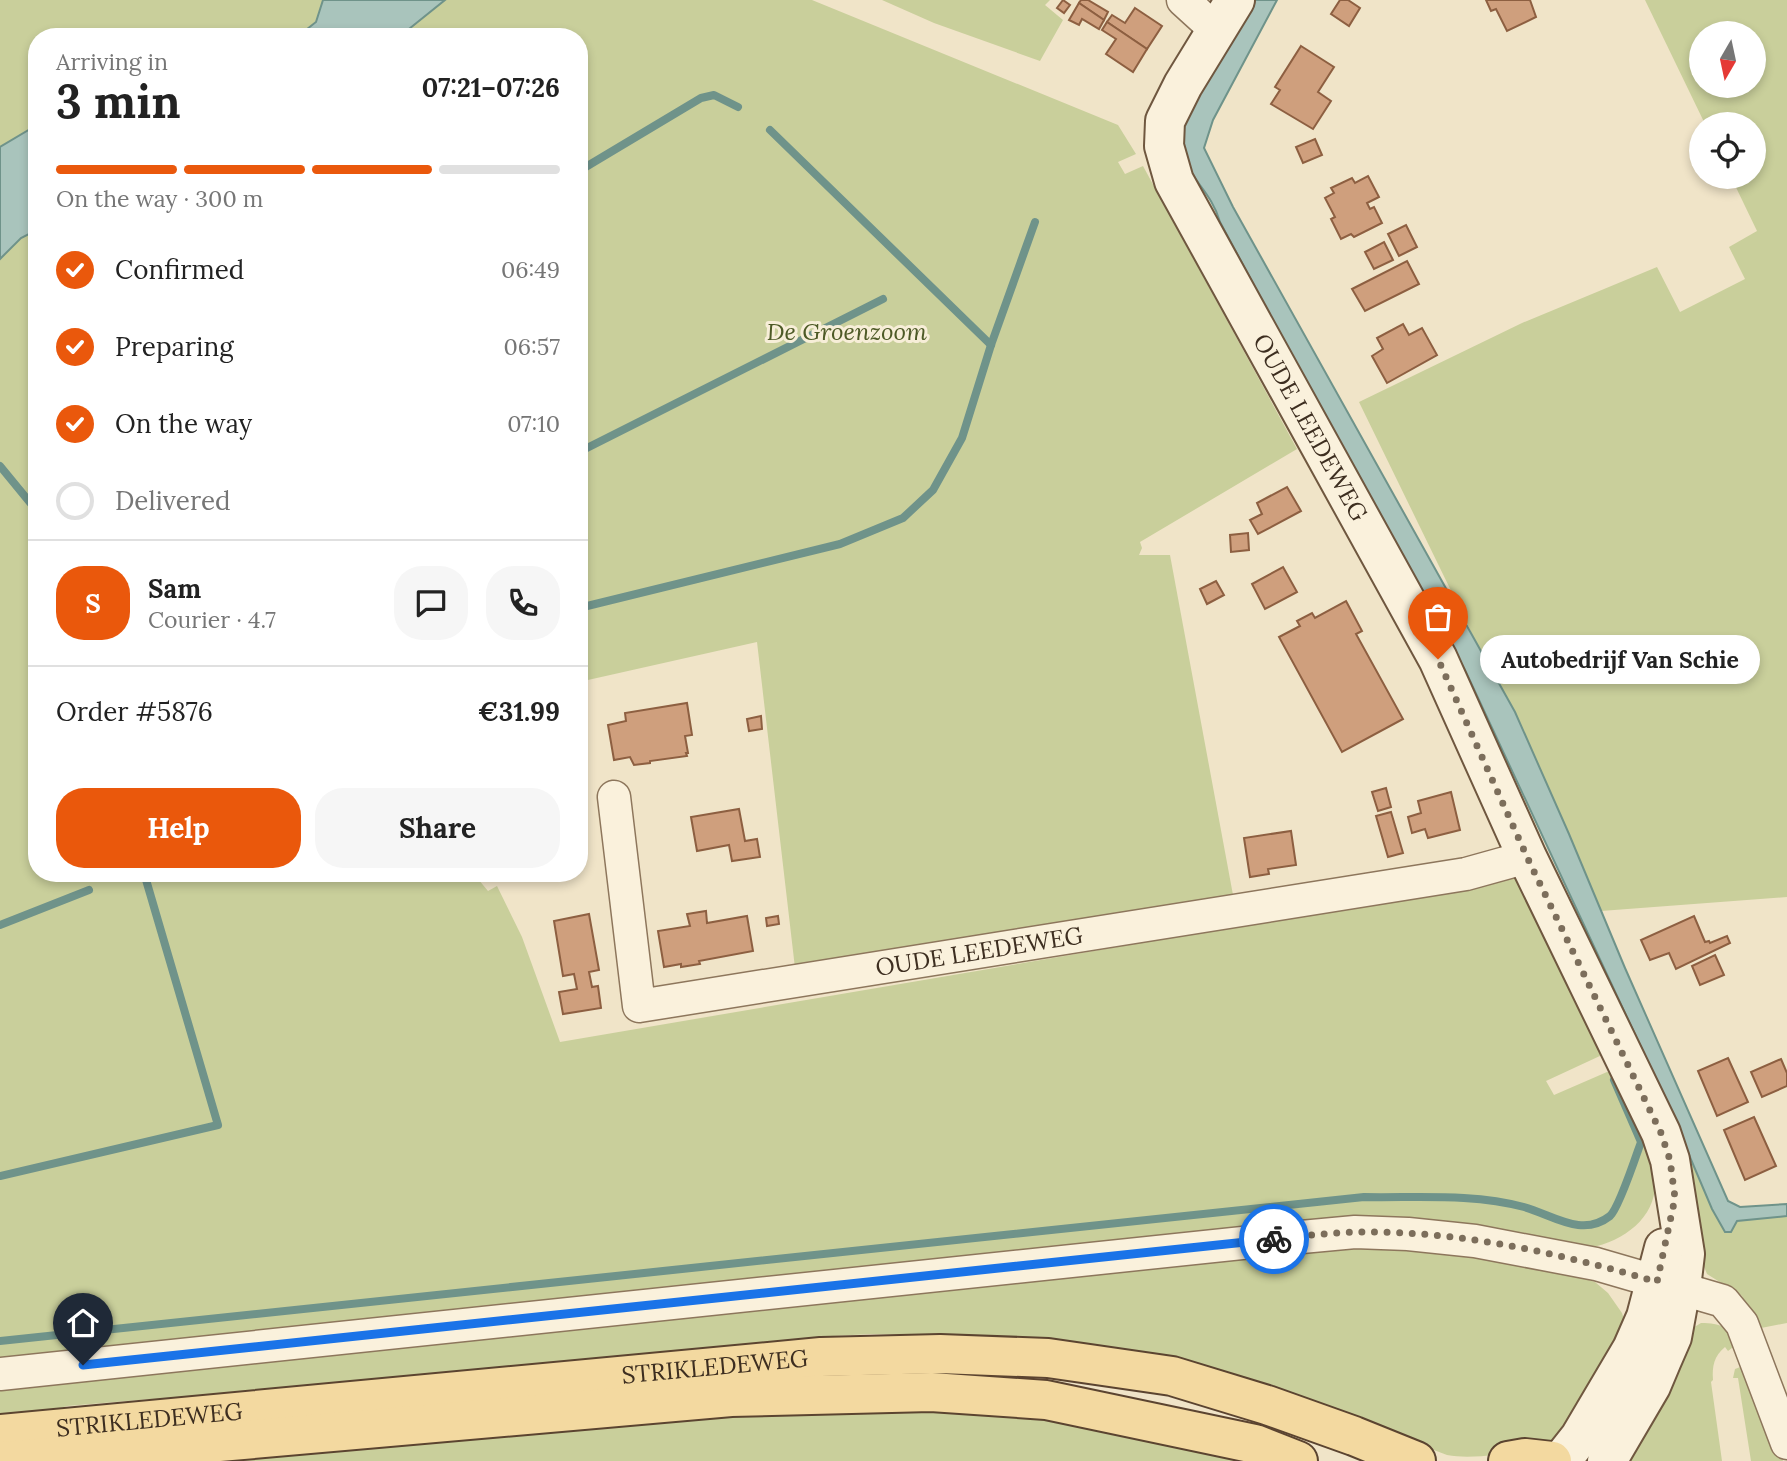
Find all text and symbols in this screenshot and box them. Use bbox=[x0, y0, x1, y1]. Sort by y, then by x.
north arrow bbox=[1689, 21, 1766, 98]
map controls bbox=[1689, 21, 1766, 189]
text: Arriving in bbox=[56, 47, 168, 76]
text: 07:21–07:26 bbox=[422, 71, 560, 104]
text: 3 min bbox=[56, 72, 181, 131]
button: locate bbox=[1689, 112, 1766, 189]
text: On the way · 300 m bbox=[56, 184, 263, 213]
icon: check bbox=[56, 251, 94, 289]
text: Confirmed bbox=[115, 253, 244, 286]
text: 06:49 bbox=[501, 255, 560, 284]
park label: De Groenzoom bbox=[767, 316, 927, 347]
icon: check bbox=[56, 328, 94, 366]
street label: OUDE LEEDEWEG bbox=[1246, 328, 1375, 526]
text: Preparing bbox=[115, 330, 234, 363]
text: 06:57 bbox=[504, 332, 560, 361]
icon: check bbox=[56, 405, 94, 443]
text: On the way bbox=[115, 407, 252, 440]
text: 07:10 bbox=[507, 409, 560, 438]
text: Delivered bbox=[115, 484, 231, 517]
button: chat bbox=[394, 566, 468, 640]
button: phone bbox=[486, 566, 560, 640]
text: Sam bbox=[148, 572, 201, 605]
text: S bbox=[85, 587, 101, 620]
pin bbox=[1408, 587, 1468, 659]
icon: bag bbox=[1419, 598, 1457, 636]
text: Courier · 4.7 bbox=[148, 605, 276, 634]
callout: Autobedrijf Van Schie bbox=[1480, 634, 1760, 684]
text: Autobedrijf Van Schie bbox=[1501, 645, 1739, 674]
text: Order #5876 bbox=[56, 695, 213, 728]
text: €31.99 bbox=[478, 695, 560, 728]
button: Help bbox=[56, 788, 301, 868]
button: Share bbox=[315, 788, 560, 868]
street label: OUDE LEEDEWEG bbox=[873, 919, 1085, 983]
courier bbox=[1239, 1204, 1309, 1274]
icon: bike bbox=[1255, 1220, 1293, 1258]
pin bbox=[53, 1293, 113, 1365]
icon: home bbox=[64, 1304, 102, 1342]
street label: STRIKLEDEWEG bbox=[620, 1342, 809, 1391]
street label: STRIKLEDEWEG bbox=[55, 1395, 244, 1444]

